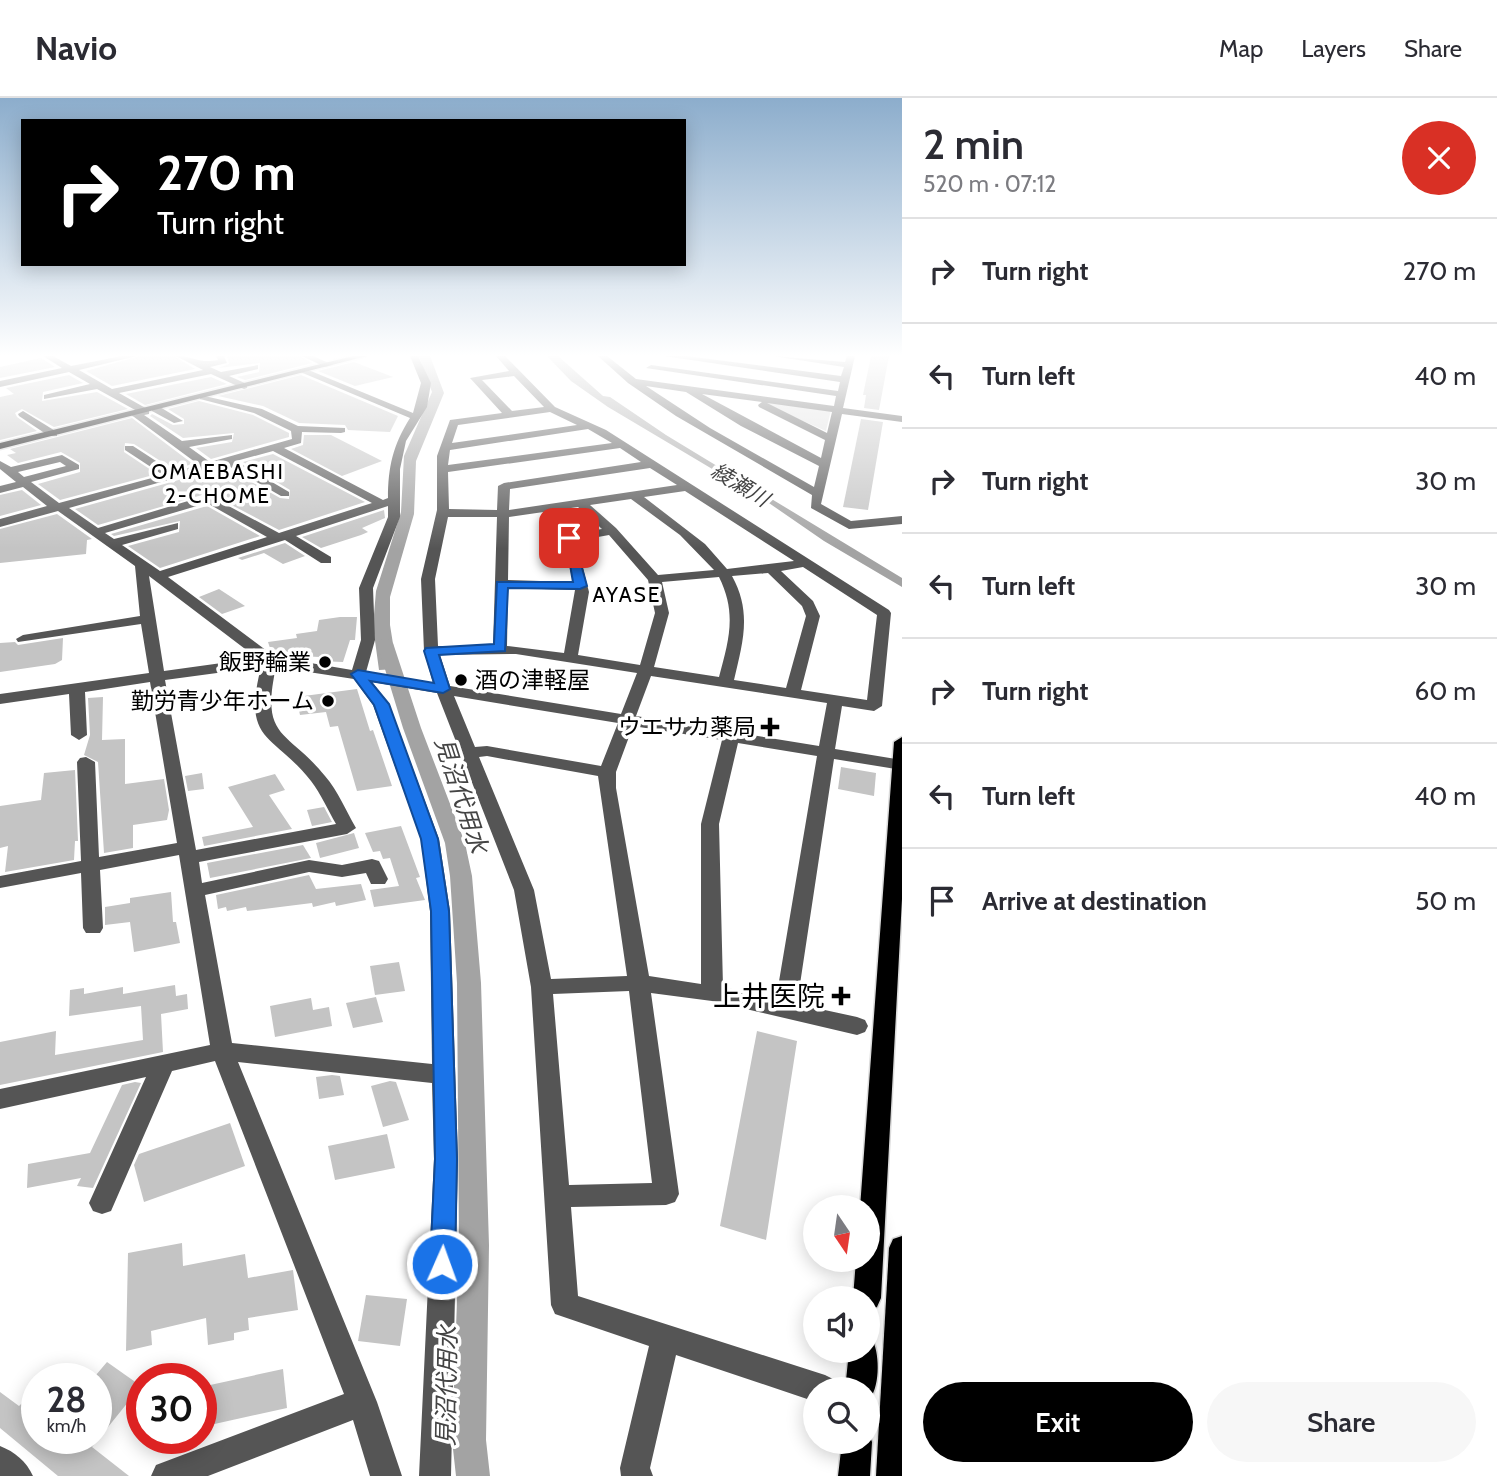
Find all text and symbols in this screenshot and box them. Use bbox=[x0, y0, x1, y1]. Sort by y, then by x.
text: Navio bbox=[35, 28, 117, 68]
text: Map bbox=[1219, 34, 1263, 63]
text: Layers bbox=[1301, 34, 1366, 63]
text: Share bbox=[1404, 34, 1462, 63]
text: 2 min bbox=[923, 118, 1024, 170]
button: close bbox=[1402, 121, 1476, 195]
text: 270 m bbox=[157, 143, 296, 202]
icon: right bbox=[42, 147, 133, 238]
text: 520 m · 07:12 bbox=[923, 170, 1056, 198]
text: Turn right bbox=[157, 203, 284, 242]
icon: right bbox=[923, 252, 961, 290]
text: Turn right bbox=[982, 255, 1088, 287]
text: 270 m bbox=[1403, 255, 1476, 287]
icon: left bbox=[923, 357, 961, 395]
text: Turn left bbox=[982, 360, 1075, 392]
text: 40 m bbox=[1414, 360, 1476, 392]
water label: 綾瀬川 bbox=[707, 458, 775, 513]
district label: OMAEBASHI 2-CHOME bbox=[151, 459, 285, 508]
icon: right bbox=[923, 462, 961, 500]
text: Turn right bbox=[982, 465, 1088, 497]
text: 30 m bbox=[1415, 465, 1476, 497]
pin bbox=[539, 508, 599, 568]
icon: arrive bbox=[550, 519, 588, 557]
icon: left bbox=[923, 567, 961, 605]
text: Turn left bbox=[982, 570, 1075, 602]
text: 30 m bbox=[1415, 570, 1476, 602]
district label: AYASE bbox=[593, 582, 662, 607]
place label: 飯野輪業 bbox=[219, 648, 311, 676]
marker: 飯野輪業 bbox=[317, 654, 333, 670]
place label: 酒の津軽屋 bbox=[475, 666, 590, 694]
marker: 酒の津軽屋 bbox=[453, 672, 469, 688]
icon: right bbox=[923, 672, 961, 710]
text: Turn right bbox=[982, 675, 1088, 707]
text: 60 m bbox=[1414, 675, 1476, 707]
place label: 勤労青少年ホーム bbox=[131, 687, 314, 715]
marker: 勤労青少年ホーム bbox=[320, 693, 336, 709]
place label: ウエサカ薬局 bbox=[618, 713, 756, 741]
marker: ウエサカ薬局 bbox=[762, 719, 778, 735]
water label: 見沼代用水 bbox=[429, 733, 495, 859]
icon: left bbox=[923, 777, 961, 815]
text: Turn left bbox=[982, 780, 1075, 812]
text: 40 m bbox=[1414, 780, 1476, 812]
icon: arrive bbox=[923, 882, 961, 920]
text: Arrive at destination bbox=[982, 885, 1207, 917]
text: 50 m bbox=[1415, 885, 1476, 917]
place label: 上井医院 bbox=[713, 979, 825, 1013]
marker: 上井医院 bbox=[831, 986, 851, 1006]
north arrow bbox=[803, 1195, 880, 1272]
map controls bbox=[803, 1195, 880, 1454]
position arrow bbox=[405, 1227, 479, 1301]
button: sound bbox=[803, 1286, 880, 1363]
water label: 見沼代用水 bbox=[431, 1323, 462, 1446]
speed limit sign: 30 bbox=[126, 1363, 217, 1454]
button: search bbox=[803, 1377, 880, 1454]
text: 28 bbox=[47, 1378, 86, 1421]
button: Exit bbox=[923, 1382, 1193, 1462]
button: Share bbox=[1207, 1382, 1476, 1462]
text: km/h bbox=[47, 1415, 86, 1437]

